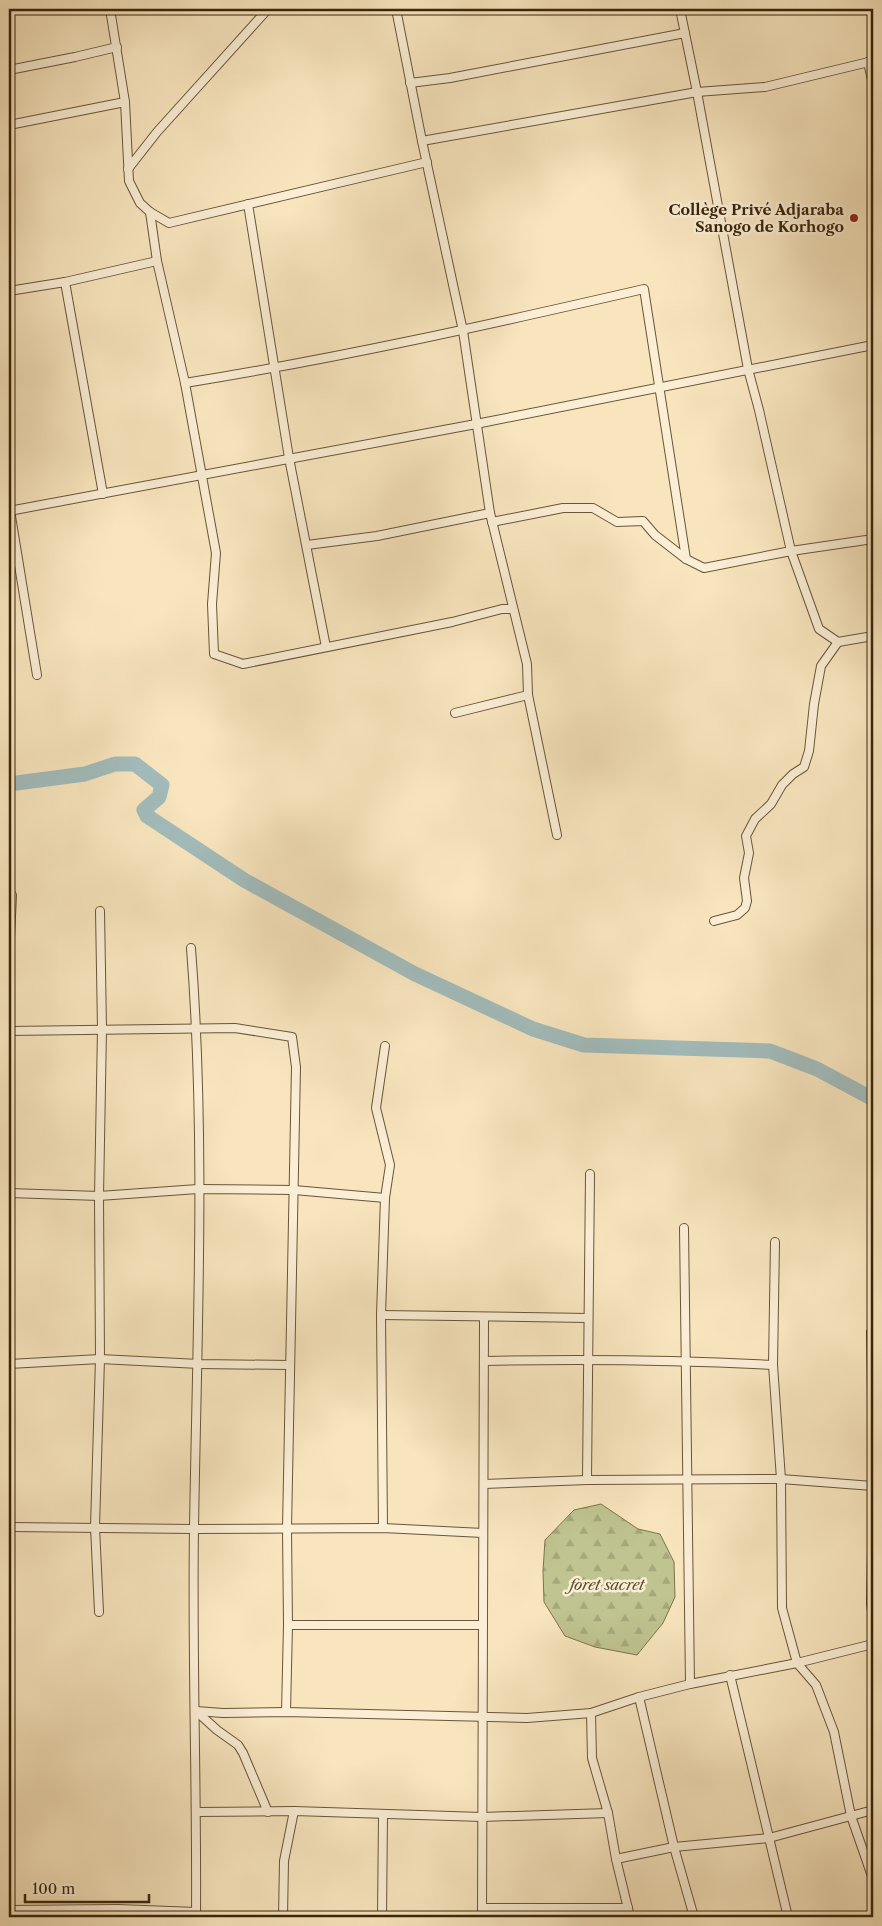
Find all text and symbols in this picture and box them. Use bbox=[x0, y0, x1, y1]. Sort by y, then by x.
place label: Collège Privé Adjaraba Sanogo de Korhogo bbox=[668, 200, 844, 236]
marker: Collège Privé Adjaraba Sanogo de Korhogo bbox=[848, 212, 860, 224]
park label: foret sacret bbox=[565, 1575, 645, 1594]
scale bar bbox=[25, 1871, 149, 1903]
text: 100 m bbox=[32, 1879, 75, 1898]

